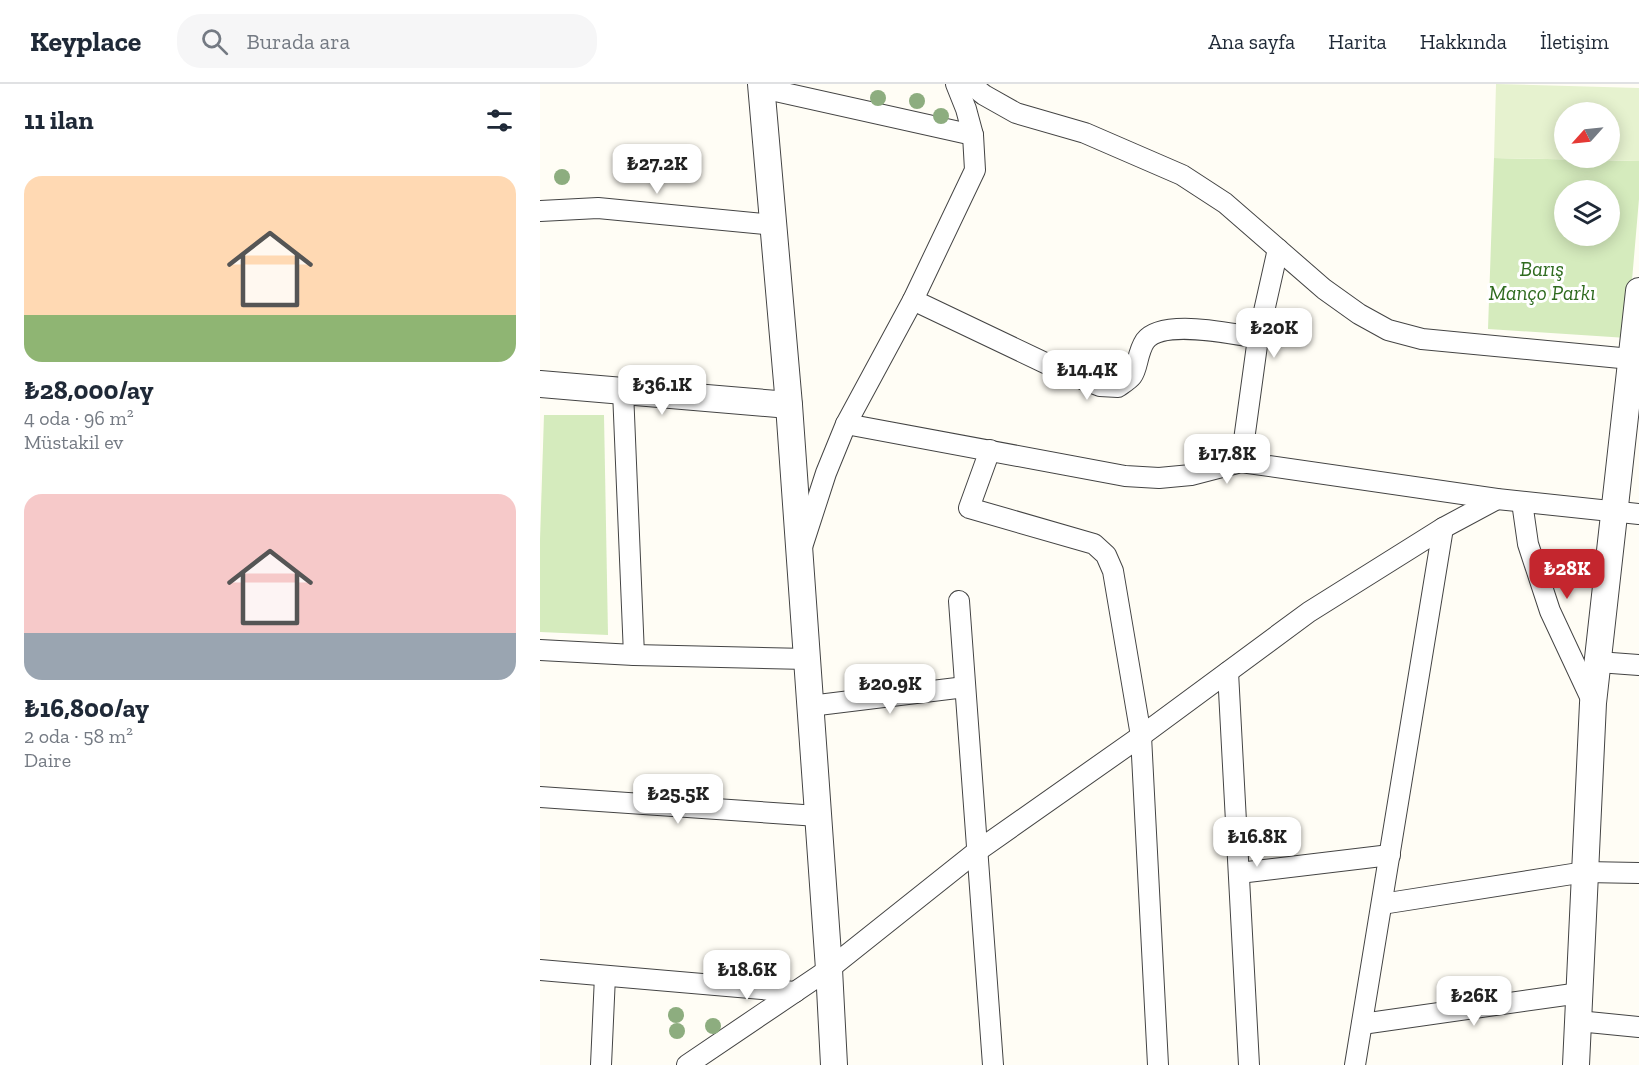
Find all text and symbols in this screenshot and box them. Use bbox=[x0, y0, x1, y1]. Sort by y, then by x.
search box bbox=[177, 14, 597, 68]
text: Keyplace bbox=[30, 25, 141, 58]
icon: search bbox=[198, 25, 231, 58]
text: Burada ara bbox=[246, 28, 350, 55]
text: Ana sayfa bbox=[1208, 29, 1295, 54]
text: Harita bbox=[1328, 29, 1387, 54]
text: Hakkında bbox=[1420, 29, 1507, 54]
text: İletişim bbox=[1540, 29, 1609, 54]
north arrow bbox=[1554, 102, 1620, 168]
map controls bbox=[1554, 102, 1620, 246]
text: 11 ilan bbox=[24, 104, 94, 136]
icon: filters bbox=[483, 104, 516, 137]
pin: ₺27.2K bbox=[608, 144, 706, 195]
text: ₺27.2K bbox=[627, 151, 687, 175]
button: layers bbox=[1554, 180, 1620, 246]
icon: home bbox=[216, 215, 324, 323]
park label: Barış Manço Parkı bbox=[1488, 256, 1596, 305]
pin: ₺20K bbox=[1238, 308, 1310, 359]
text: ₺20K bbox=[1250, 315, 1298, 339]
pin: ₺14.4K bbox=[1038, 350, 1136, 401]
text: ₺14.4K bbox=[1056, 357, 1118, 381]
pin: ₺36.1K bbox=[613, 365, 711, 416]
text: ₺36.1K bbox=[632, 372, 692, 396]
text: ₺28,000/ay bbox=[24, 374, 153, 406]
text: 4 oda · 96 m² bbox=[24, 406, 134, 430]
text: Müstakil ev bbox=[24, 430, 123, 454]
pin: ₺17.8K bbox=[1178, 434, 1276, 485]
text: ₺17.8K bbox=[1198, 441, 1256, 465]
icon: home bbox=[216, 533, 324, 641]
pin: ₺28K bbox=[1531, 549, 1603, 600]
text: ₺28K bbox=[1543, 556, 1591, 580]
pin: ₺20.9K bbox=[841, 664, 939, 715]
text: ₺20.9K bbox=[858, 671, 922, 695]
text: ₺16,800/ay bbox=[24, 692, 149, 724]
text: 2 oda · 58 m² bbox=[24, 724, 133, 748]
text: Daire bbox=[24, 748, 71, 772]
pin: ₺25.5K bbox=[629, 774, 727, 825]
text: ₺25.5K bbox=[647, 781, 709, 805]
pin: ₺16.8K bbox=[1208, 817, 1306, 868]
text: ₺16.8K bbox=[1227, 824, 1287, 848]
pin: ₺18.6K bbox=[698, 950, 796, 1001]
text: ₺18.6K bbox=[717, 957, 777, 981]
pin: ₺26K bbox=[1438, 976, 1510, 1027]
text: ₺26K bbox=[1450, 983, 1498, 1007]

